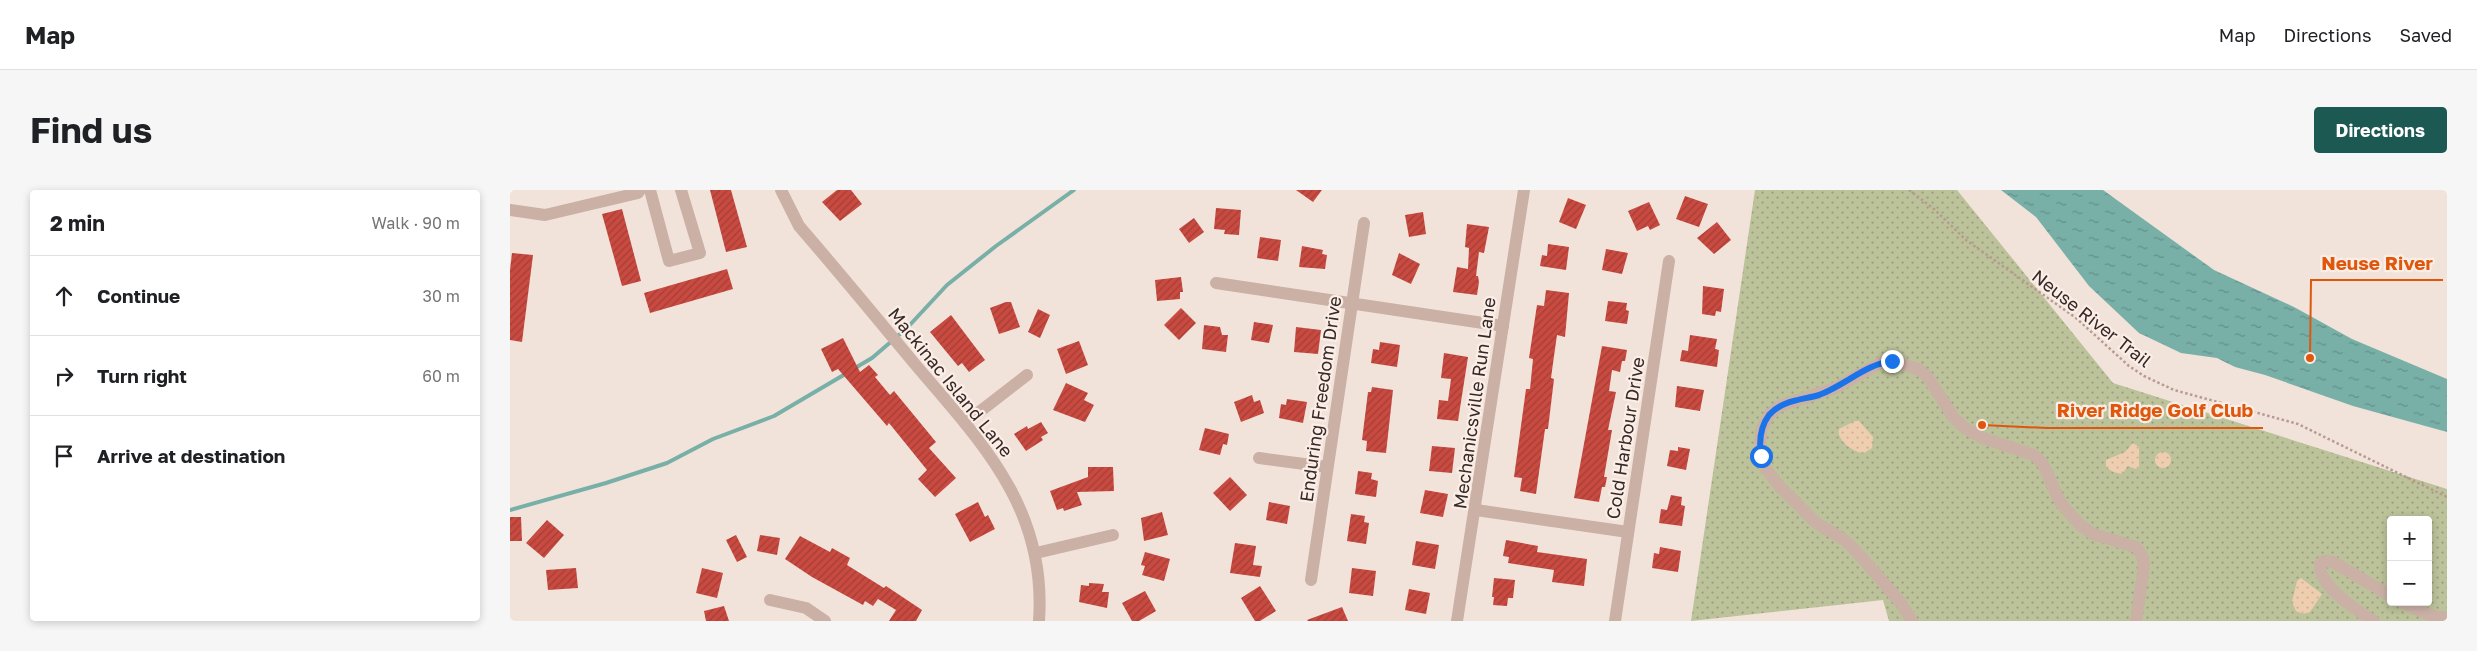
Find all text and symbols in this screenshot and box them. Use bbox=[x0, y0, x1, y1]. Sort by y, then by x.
text: Map bbox=[25, 20, 75, 49]
text: Map bbox=[2219, 24, 2255, 46]
text: Directions bbox=[2283, 24, 2371, 46]
text: Saved bbox=[2399, 24, 2452, 46]
button: Directions bbox=[2314, 107, 2447, 153]
text: Find us bbox=[30, 109, 152, 151]
text: 2 min bbox=[50, 210, 105, 236]
text: Walk · 90 m bbox=[372, 213, 460, 233]
callout: Neuse River bbox=[2311, 246, 2443, 280]
text: Neuse River bbox=[2321, 251, 2433, 274]
street label: Neuse River Trail bbox=[2028, 265, 2156, 372]
icon: ahead bbox=[50, 282, 78, 310]
text: Continue bbox=[97, 284, 180, 307]
text: 30 m bbox=[423, 286, 460, 306]
street label: Enduring Freedom Drive bbox=[1295, 295, 1345, 503]
street label: Mechanicsville Run Lane bbox=[1448, 296, 1500, 510]
street label: Mackinac Island Lane bbox=[884, 303, 1018, 461]
route end bbox=[1881, 350, 1904, 373]
street label: Cold Harbour Drive bbox=[1601, 355, 1649, 521]
icon: right bbox=[50, 362, 78, 390]
text: Turn right bbox=[97, 364, 187, 387]
text: 60 m bbox=[422, 366, 460, 386]
callout: River Ridge Golf Club bbox=[2047, 394, 2263, 428]
text: River Ridge Golf Club bbox=[2057, 398, 2254, 421]
icon: arrive bbox=[50, 442, 78, 470]
text: Arrive at destination bbox=[97, 444, 285, 467]
route start bbox=[1750, 445, 1773, 468]
map controls bbox=[2387, 516, 2432, 606]
button: + bbox=[2387, 516, 2432, 561]
button: − bbox=[2387, 561, 2432, 606]

